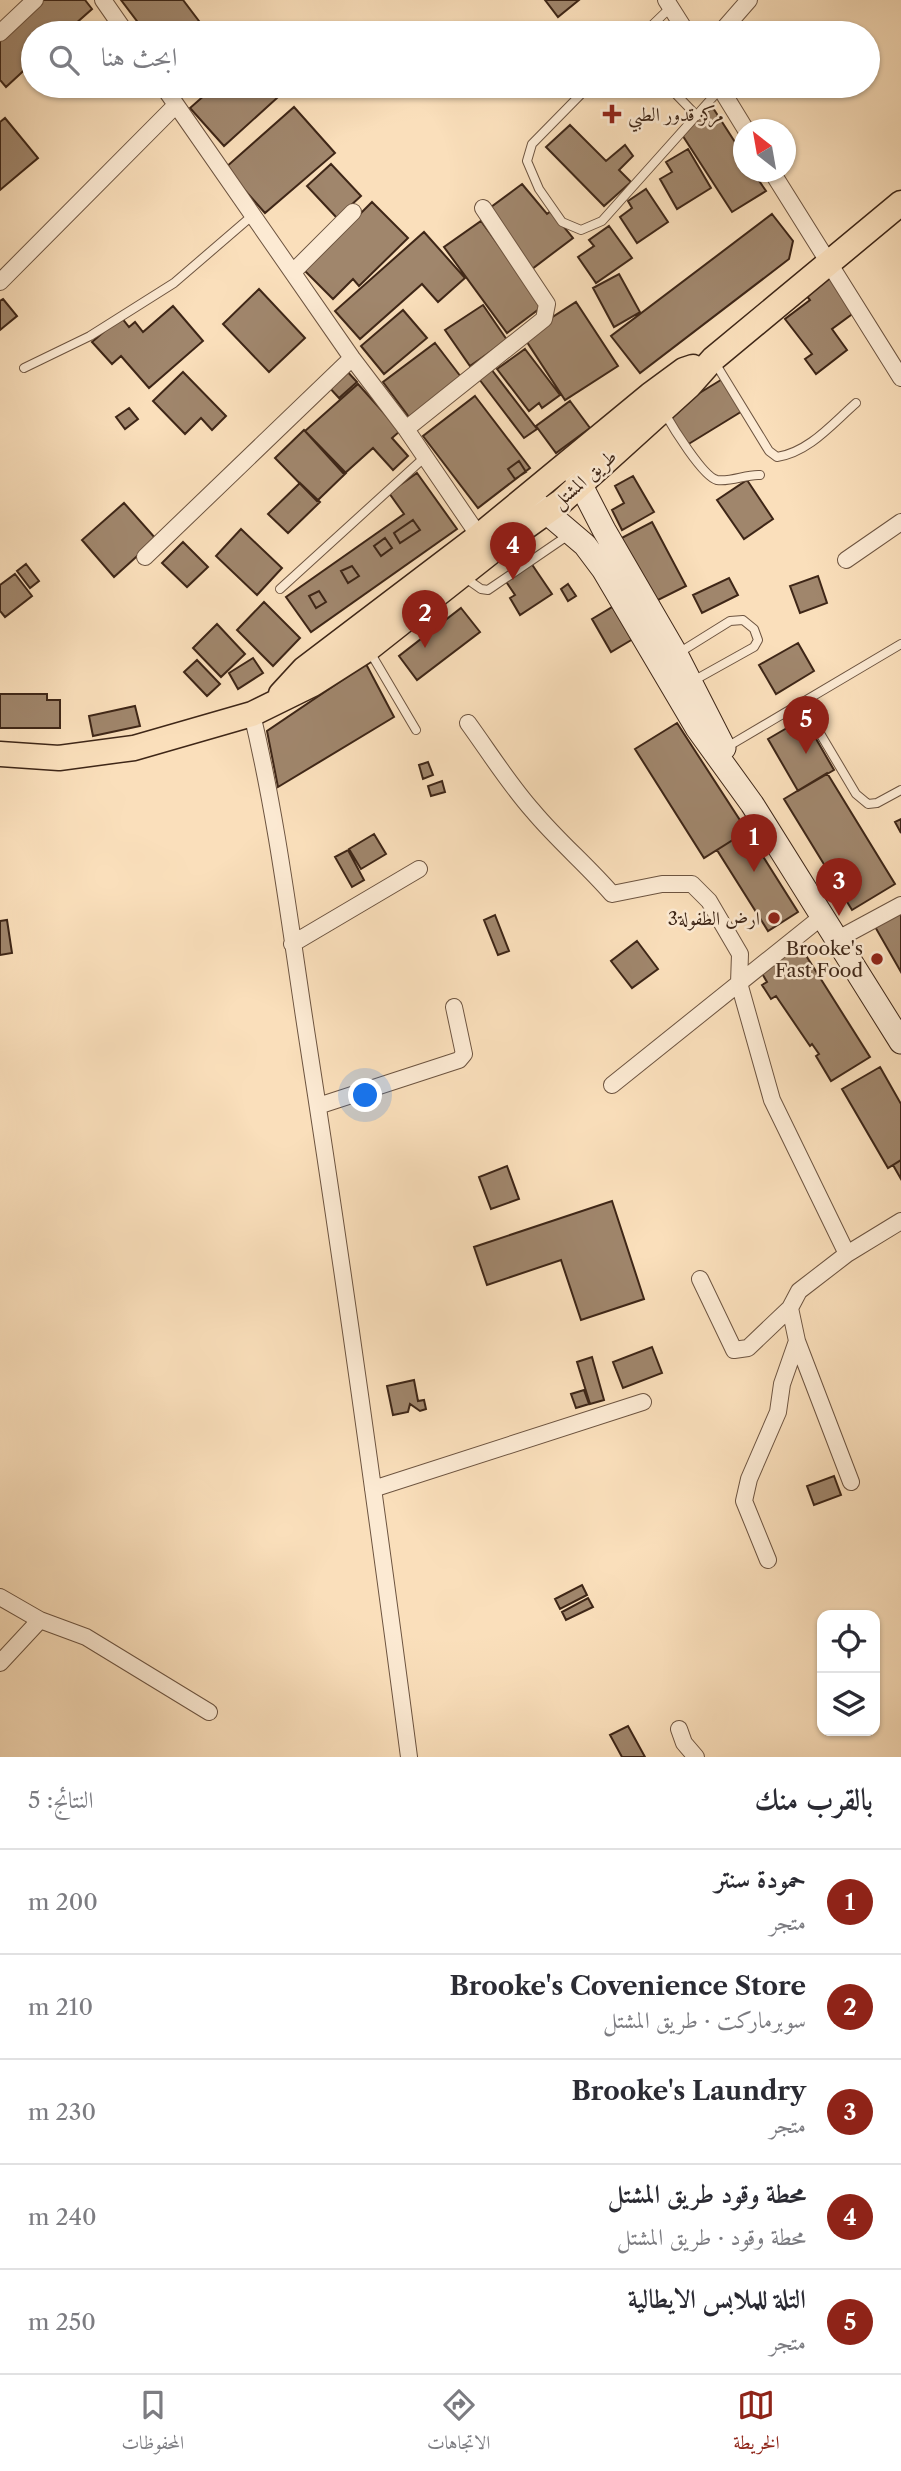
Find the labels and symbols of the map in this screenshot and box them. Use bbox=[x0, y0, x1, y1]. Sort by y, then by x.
place label: مركز قدور الطبي bbox=[628, 103, 724, 133]
marker: مركز قدور الطبي bbox=[602, 104, 622, 124]
north arrow bbox=[733, 119, 796, 182]
street label: طريق المشتل bbox=[547, 445, 622, 515]
pin: 4 bbox=[490, 522, 536, 580]
pin: 2 bbox=[402, 590, 448, 648]
pin: 5 bbox=[783, 696, 829, 754]
pin: 1 bbox=[731, 814, 777, 872]
pin: 3 bbox=[816, 858, 862, 916]
place label: ارض الطفولة3 bbox=[668, 907, 760, 931]
marker: ارض الطفولة3 bbox=[766, 910, 782, 926]
place label: Brooke's Fast Food bbox=[775, 937, 863, 982]
marker: Brooke's Fast Food bbox=[869, 951, 885, 967]
your location bbox=[348, 1078, 382, 1112]

